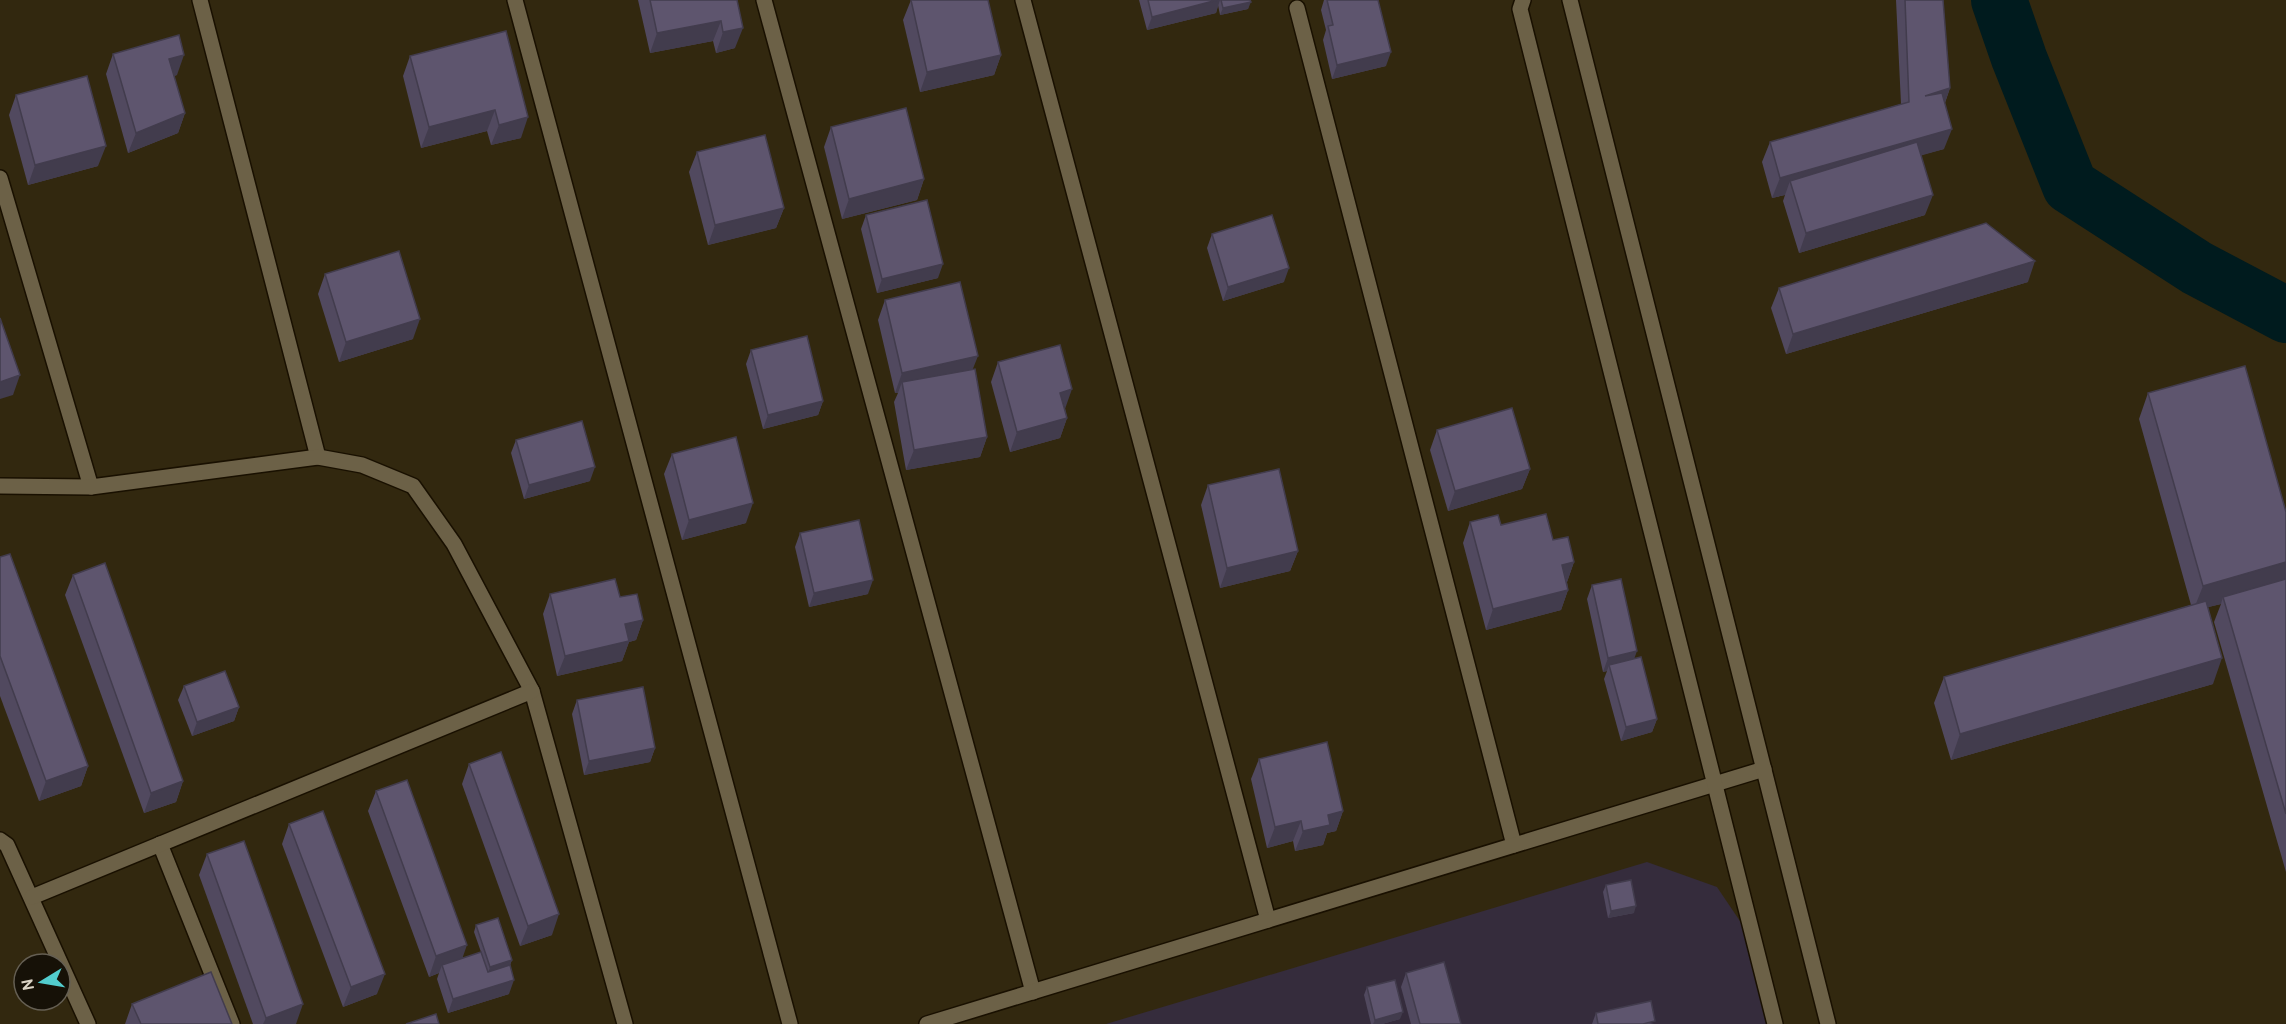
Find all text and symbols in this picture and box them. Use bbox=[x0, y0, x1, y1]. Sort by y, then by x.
north arrow bbox=[12, 952, 72, 1012]
text: N bbox=[18, 977, 40, 992]

